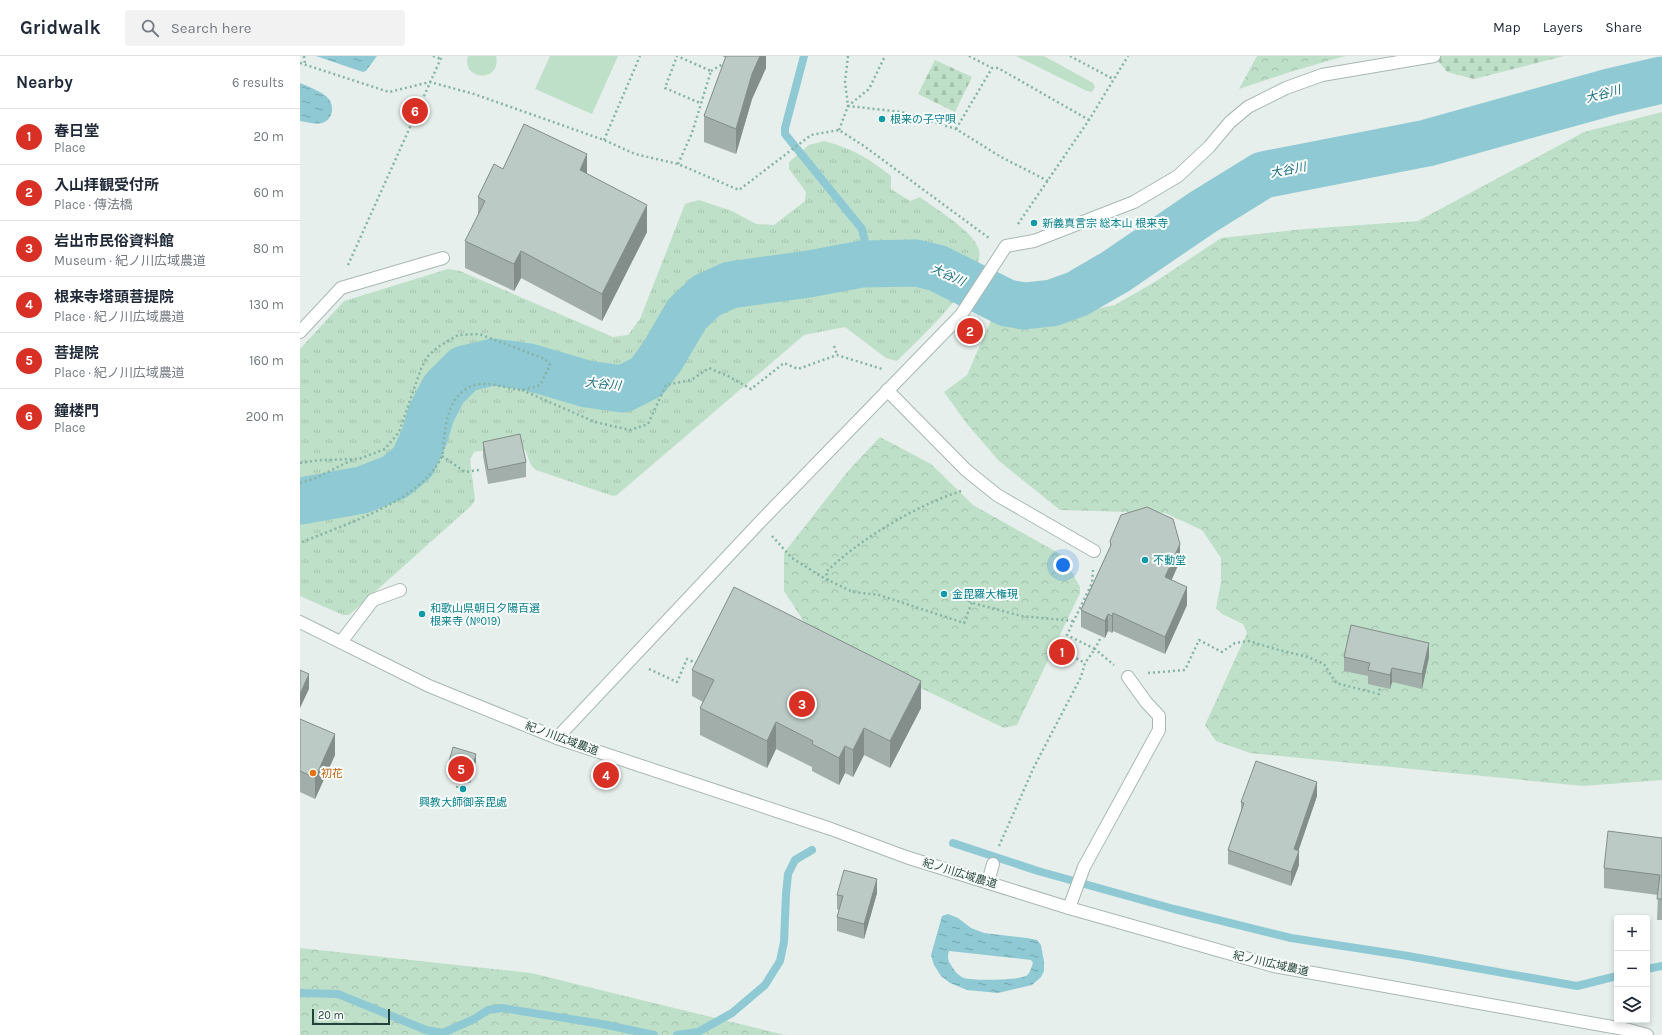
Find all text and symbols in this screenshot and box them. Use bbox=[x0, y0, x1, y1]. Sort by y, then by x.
search box bbox=[125, 10, 405, 46]
text: Gridwalk bbox=[20, 17, 101, 39]
icon: search bbox=[139, 17, 161, 39]
text: Search here bbox=[171, 19, 251, 37]
text: Map bbox=[1493, 19, 1521, 36]
text: Layers bbox=[1543, 19, 1583, 36]
text: Share bbox=[1605, 19, 1642, 36]
text: Nearby bbox=[16, 72, 73, 92]
text: 6 results bbox=[232, 75, 284, 90]
water label: 大谷川 bbox=[1584, 82, 1624, 105]
pin: 6 bbox=[402, 96, 428, 126]
place label: 根来の子守唄 bbox=[890, 113, 956, 126]
marker: 根来の子守唄 bbox=[877, 114, 887, 124]
text: 春日堂 bbox=[54, 122, 99, 140]
text: 1 bbox=[27, 129, 31, 144]
text: 20 m bbox=[254, 129, 284, 144]
text: Place bbox=[54, 140, 85, 155]
water label: 大谷川 bbox=[1269, 159, 1309, 180]
text: 入山拝観受付所 bbox=[54, 176, 159, 194]
text: 2 bbox=[25, 185, 33, 200]
text: 60 m bbox=[254, 185, 284, 200]
text: Place · 傳法橋 bbox=[54, 197, 133, 212]
place label: 新義真言宗 総本山 根来寺 bbox=[1042, 217, 1168, 230]
marker: 新義真言宗 総本山 根来寺 bbox=[1029, 218, 1039, 228]
text: 岩出市民俗資料館 bbox=[54, 232, 174, 250]
text: 3 bbox=[25, 241, 33, 256]
text: 80 m bbox=[253, 241, 284, 256]
text: Museum · 紀ノ川広域農道 bbox=[54, 253, 206, 268]
water label: 大谷川 bbox=[929, 261, 969, 290]
text: 根来寺塔頭菩提院 bbox=[54, 288, 174, 306]
text: 4 bbox=[25, 297, 33, 312]
text: 130 m bbox=[249, 297, 284, 312]
text: Place · 紀ノ川広域農道 bbox=[54, 309, 185, 324]
pin: 2 bbox=[957, 316, 983, 346]
text: 菩提院 bbox=[54, 344, 99, 362]
text: 5 bbox=[25, 353, 33, 368]
text: 160 m bbox=[249, 353, 284, 368]
text: Place · 紀ノ川広域農道 bbox=[54, 365, 185, 380]
water label: 大谷川 bbox=[584, 375, 624, 393]
text: 鐘楼門 bbox=[54, 402, 99, 420]
text: 6 bbox=[25, 409, 33, 424]
text: 200 m bbox=[246, 409, 284, 424]
text: Place bbox=[54, 420, 85, 435]
place label: 不動堂 bbox=[1153, 554, 1186, 567]
your location bbox=[1053, 555, 1073, 575]
marker: 不動堂 bbox=[1140, 555, 1150, 565]
place label: 金毘羅大権現 bbox=[952, 588, 1018, 601]
marker: 金毘羅大権現 bbox=[939, 589, 949, 599]
place label: 和歌山県朝日夕陽百選 根来寺 (№019) bbox=[430, 602, 540, 628]
marker: 和歌山県朝日夕陽百選 根来寺 (№019) bbox=[417, 609, 427, 619]
pin: 1 bbox=[1049, 637, 1075, 667]
pin: 3 bbox=[789, 689, 815, 719]
street label: 紀ノ川広域農道 bbox=[523, 719, 600, 758]
pin: 5 bbox=[448, 754, 474, 784]
pin: 4 bbox=[593, 760, 619, 790]
place label: 初花 bbox=[321, 767, 343, 780]
marker: 初花 bbox=[308, 768, 318, 778]
marker: 興教大師御荼毘處 bbox=[458, 784, 468, 794]
place label: 興教大師御荼毘處 bbox=[419, 796, 507, 809]
street label: 紀ノ川広域農道 bbox=[921, 856, 999, 891]
map controls bbox=[1614, 915, 1650, 1023]
button: + bbox=[1614, 915, 1650, 951]
street label: 紀ノ川広域農道 bbox=[1232, 948, 1310, 978]
button: − bbox=[1614, 951, 1650, 987]
button: layers bbox=[1614, 987, 1650, 1023]
scale bar bbox=[312, 1007, 390, 1026]
text: 20 m bbox=[318, 1009, 344, 1022]

